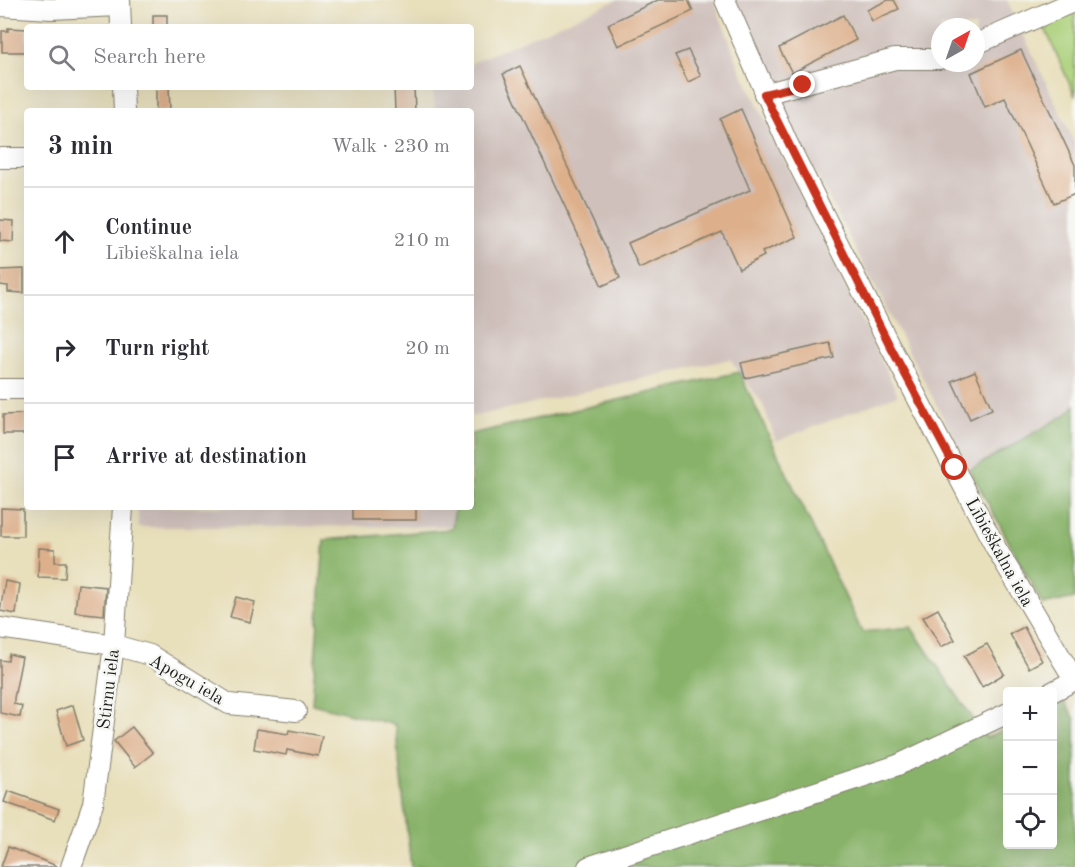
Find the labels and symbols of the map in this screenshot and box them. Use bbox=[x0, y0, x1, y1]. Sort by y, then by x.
north arrow bbox=[931, 18, 985, 72]
route end bbox=[789, 71, 815, 97]
route start bbox=[941, 454, 967, 480]
street label: Lībieškalna iela bbox=[962, 495, 1036, 610]
street label: Stirnu iela bbox=[95, 648, 123, 730]
street label: Apogu iela bbox=[146, 651, 227, 709]

